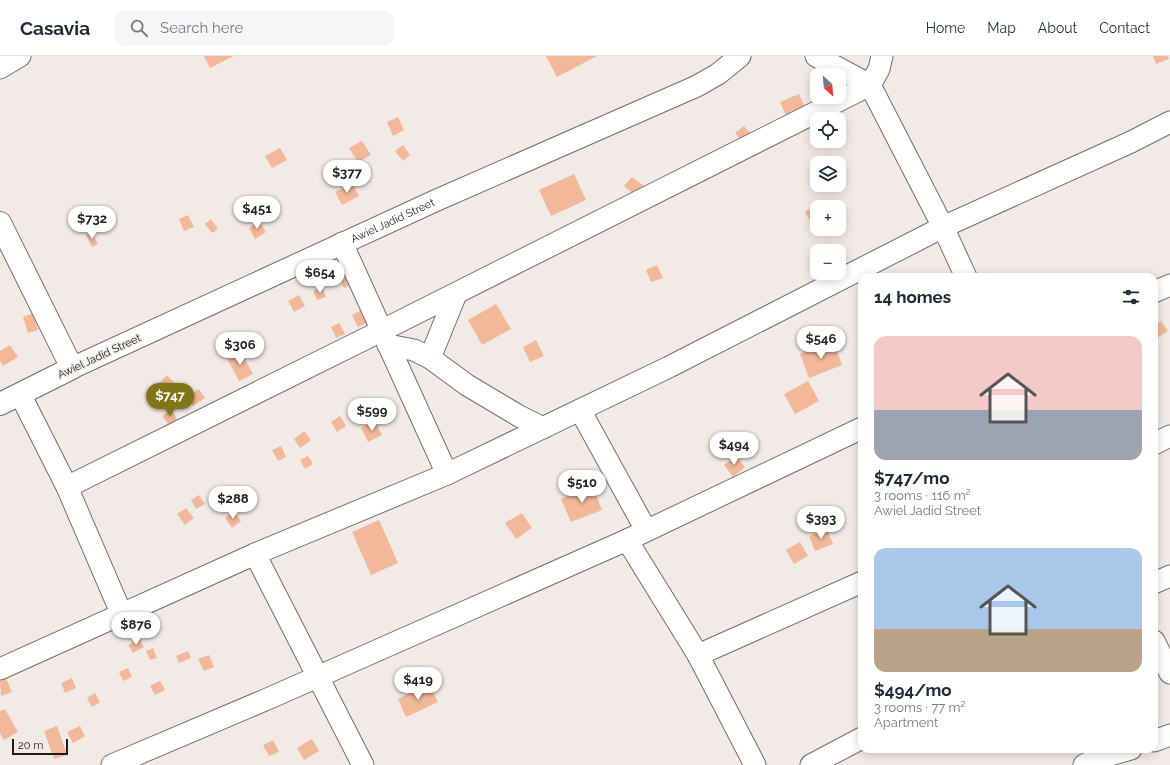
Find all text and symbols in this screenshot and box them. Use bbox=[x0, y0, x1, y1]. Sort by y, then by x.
search box bbox=[114, 10, 394, 46]
text: Casavia bbox=[20, 17, 90, 39]
icon: search bbox=[128, 17, 150, 39]
text: Search here bbox=[160, 19, 243, 37]
text: Home bbox=[926, 20, 965, 36]
text: Map bbox=[987, 20, 1016, 36]
text: About bbox=[1038, 20, 1077, 36]
text: Contact bbox=[1099, 20, 1150, 36]
north arrow bbox=[810, 68, 846, 104]
map controls bbox=[810, 68, 846, 280]
button: locate bbox=[810, 112, 846, 148]
button: layers bbox=[810, 156, 846, 192]
pin: $377 bbox=[323, 160, 371, 194]
text: $377 bbox=[332, 165, 362, 180]
pin: $451 bbox=[233, 196, 281, 230]
street label: Awiel Jadid Street bbox=[349, 196, 437, 246]
button: + bbox=[810, 200, 846, 236]
text: $451 bbox=[242, 201, 272, 216]
pin: $732 bbox=[68, 206, 116, 240]
text: $732 bbox=[77, 211, 107, 226]
button: − bbox=[810, 244, 846, 280]
pin: $654 bbox=[296, 260, 344, 294]
text: $654 bbox=[305, 265, 335, 280]
icon: filters bbox=[1120, 286, 1142, 308]
text: 14 homes bbox=[874, 287, 951, 307]
pin: $546 bbox=[797, 326, 845, 360]
street label: Awiel Jadid Street bbox=[55, 331, 143, 381]
text: $546 bbox=[806, 331, 836, 346]
pin: $306 bbox=[216, 332, 264, 366]
text: $306 bbox=[224, 337, 256, 352]
icon: home bbox=[972, 362, 1044, 434]
pin: $747 bbox=[146, 383, 194, 417]
text: $747 bbox=[155, 388, 185, 403]
pin: $599 bbox=[348, 398, 396, 432]
text: $599 bbox=[357, 403, 387, 418]
pin: $494 bbox=[710, 432, 758, 466]
text: $494 bbox=[719, 437, 749, 452]
text: $747/mo bbox=[874, 468, 949, 488]
pin: $510 bbox=[558, 470, 606, 504]
text: $510 bbox=[567, 475, 597, 490]
pin: $288 bbox=[209, 486, 257, 520]
text: 3 rooms · 116 m² bbox=[874, 488, 971, 503]
text: $288 bbox=[217, 491, 249, 506]
text: Awiel Jadid Street bbox=[874, 503, 981, 518]
pin: $393 bbox=[797, 506, 845, 540]
text: $393 bbox=[806, 511, 836, 526]
icon: home bbox=[972, 574, 1044, 646]
pin: $876 bbox=[112, 612, 160, 646]
text: $876 bbox=[120, 617, 152, 632]
pin: $419 bbox=[394, 667, 442, 701]
text: $419 bbox=[403, 672, 433, 687]
text: $494/mo bbox=[874, 680, 952, 700]
text: 3 rooms · 77 m² bbox=[874, 700, 966, 715]
text: Apartment bbox=[874, 715, 938, 730]
scale bar bbox=[12, 737, 68, 756]
text: 20 m bbox=[18, 739, 43, 752]

